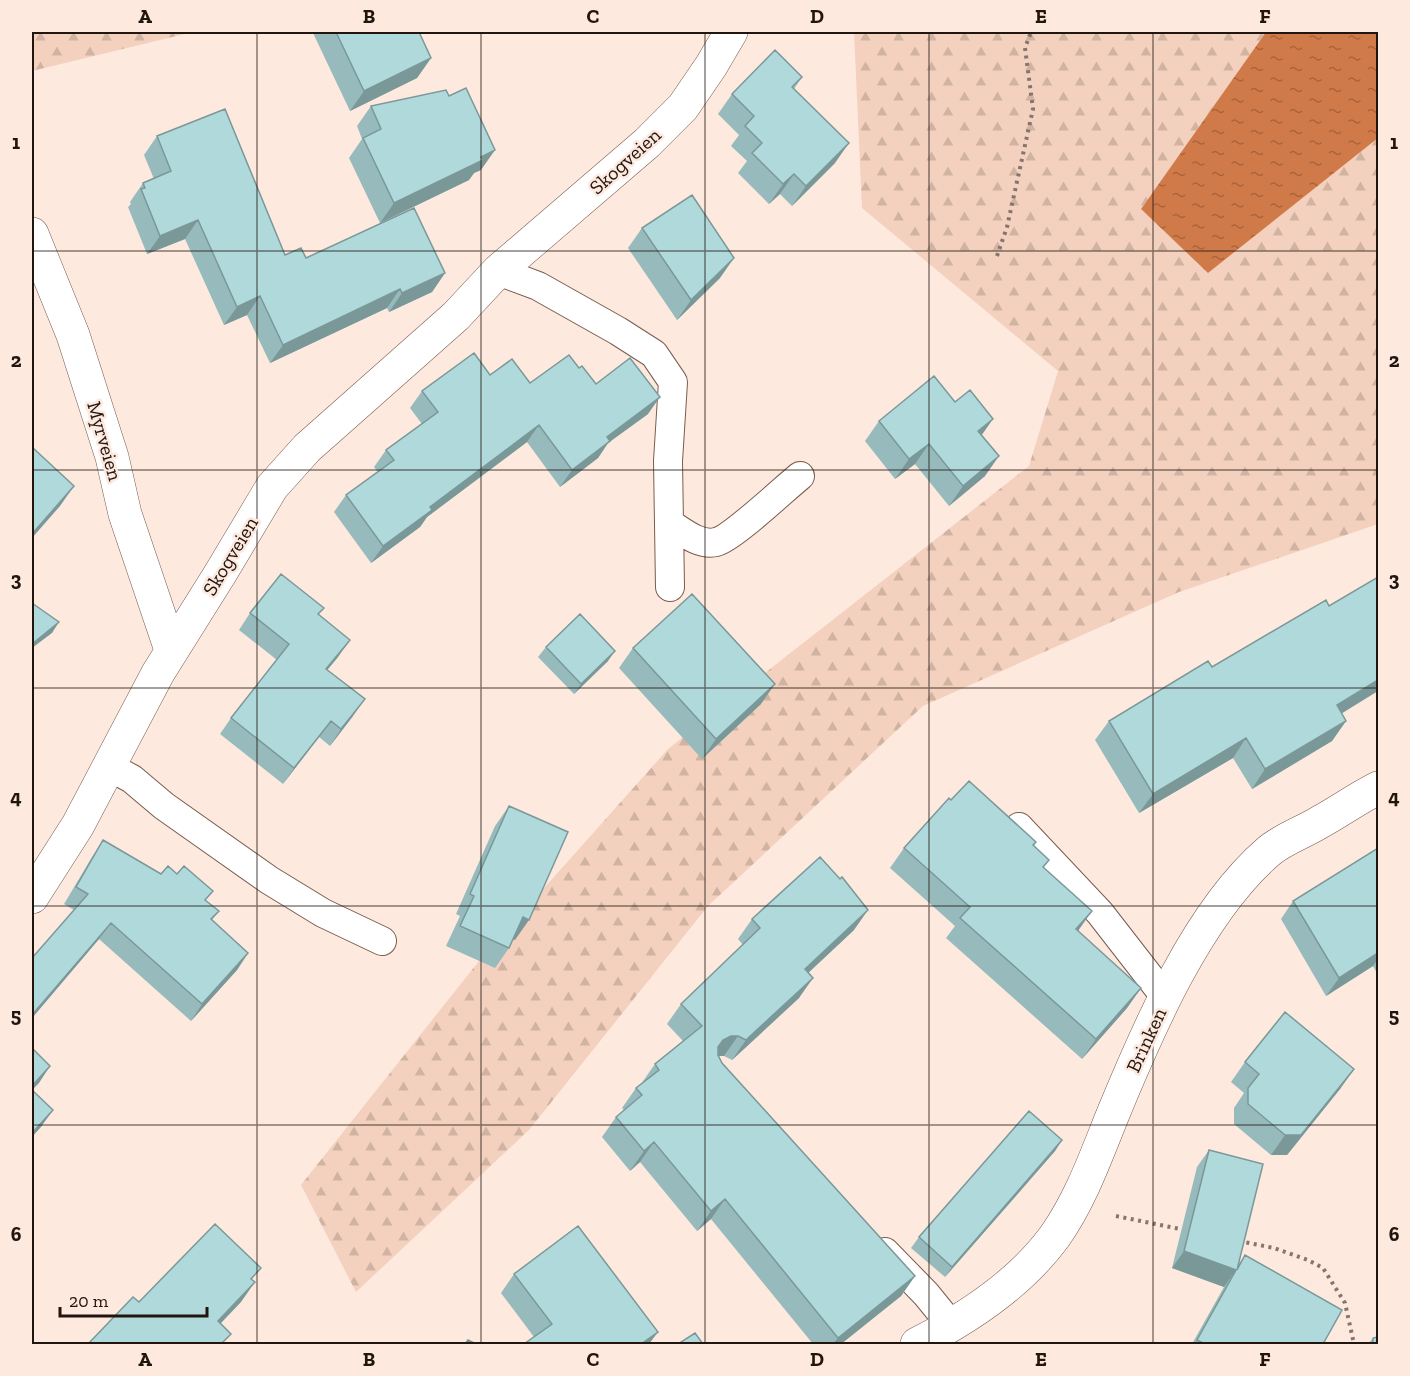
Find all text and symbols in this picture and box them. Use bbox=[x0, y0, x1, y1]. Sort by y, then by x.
text: A bbox=[138, 4, 152, 28]
text: B bbox=[363, 4, 375, 28]
text: C bbox=[587, 4, 600, 28]
text: D bbox=[810, 4, 824, 28]
text: E bbox=[1035, 4, 1047, 28]
text: F bbox=[1259, 4, 1271, 28]
street label: Skogveien bbox=[584, 122, 666, 199]
text: 1 bbox=[12, 130, 20, 154]
text: 1 bbox=[1390, 130, 1398, 154]
text: 2 bbox=[11, 348, 22, 372]
text: 2 bbox=[1389, 348, 1400, 372]
street label: Myrveien bbox=[82, 399, 128, 484]
street label: Skogveien bbox=[197, 512, 263, 600]
text: 3 bbox=[11, 567, 22, 591]
text: 3 bbox=[1389, 567, 1400, 591]
text: 4 bbox=[10, 785, 22, 809]
text: 4 bbox=[1388, 785, 1400, 809]
text: 5 bbox=[11, 1003, 21, 1027]
street label: Brinken bbox=[1121, 1003, 1172, 1076]
text: 5 bbox=[1389, 1003, 1399, 1027]
text: 6 bbox=[11, 1222, 22, 1246]
text: 6 bbox=[1389, 1222, 1400, 1246]
scale bar bbox=[60, 1280, 207, 1318]
text: 20 m bbox=[69, 1290, 109, 1312]
text: A bbox=[138, 1347, 152, 1371]
text: B bbox=[363, 1347, 375, 1371]
text: C bbox=[587, 1347, 600, 1371]
text: D bbox=[810, 1347, 824, 1371]
text: E bbox=[1035, 1347, 1047, 1371]
text: F bbox=[1259, 1347, 1271, 1371]

